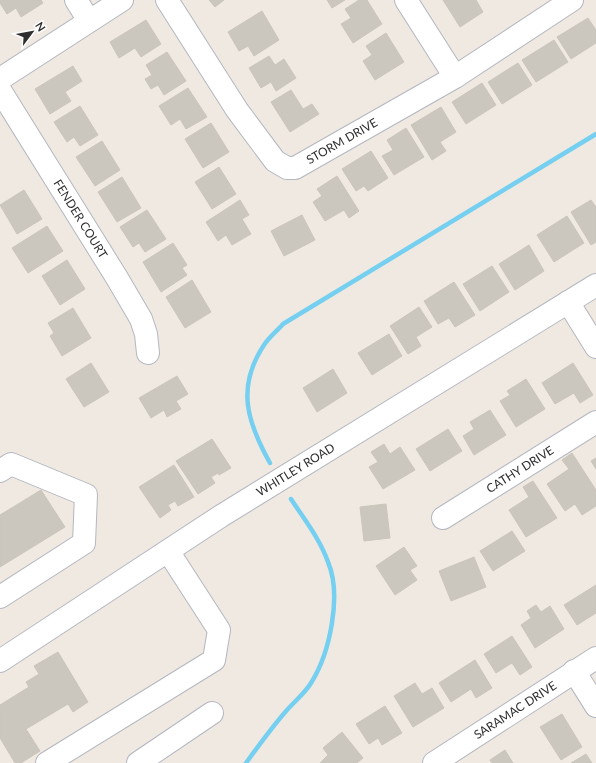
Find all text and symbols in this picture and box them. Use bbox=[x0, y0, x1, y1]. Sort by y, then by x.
north arrow bbox=[12, 12, 52, 52]
text: N bbox=[33, 19, 49, 33]
street label: STORM DRIVE bbox=[303, 115, 380, 167]
street label: FENDER COURT bbox=[51, 177, 111, 261]
street label: WHITLEY ROAD bbox=[253, 440, 337, 499]
street label: CATHY DRIVE bbox=[483, 442, 556, 496]
street label: SARAMAC DRIVE bbox=[471, 678, 559, 742]

